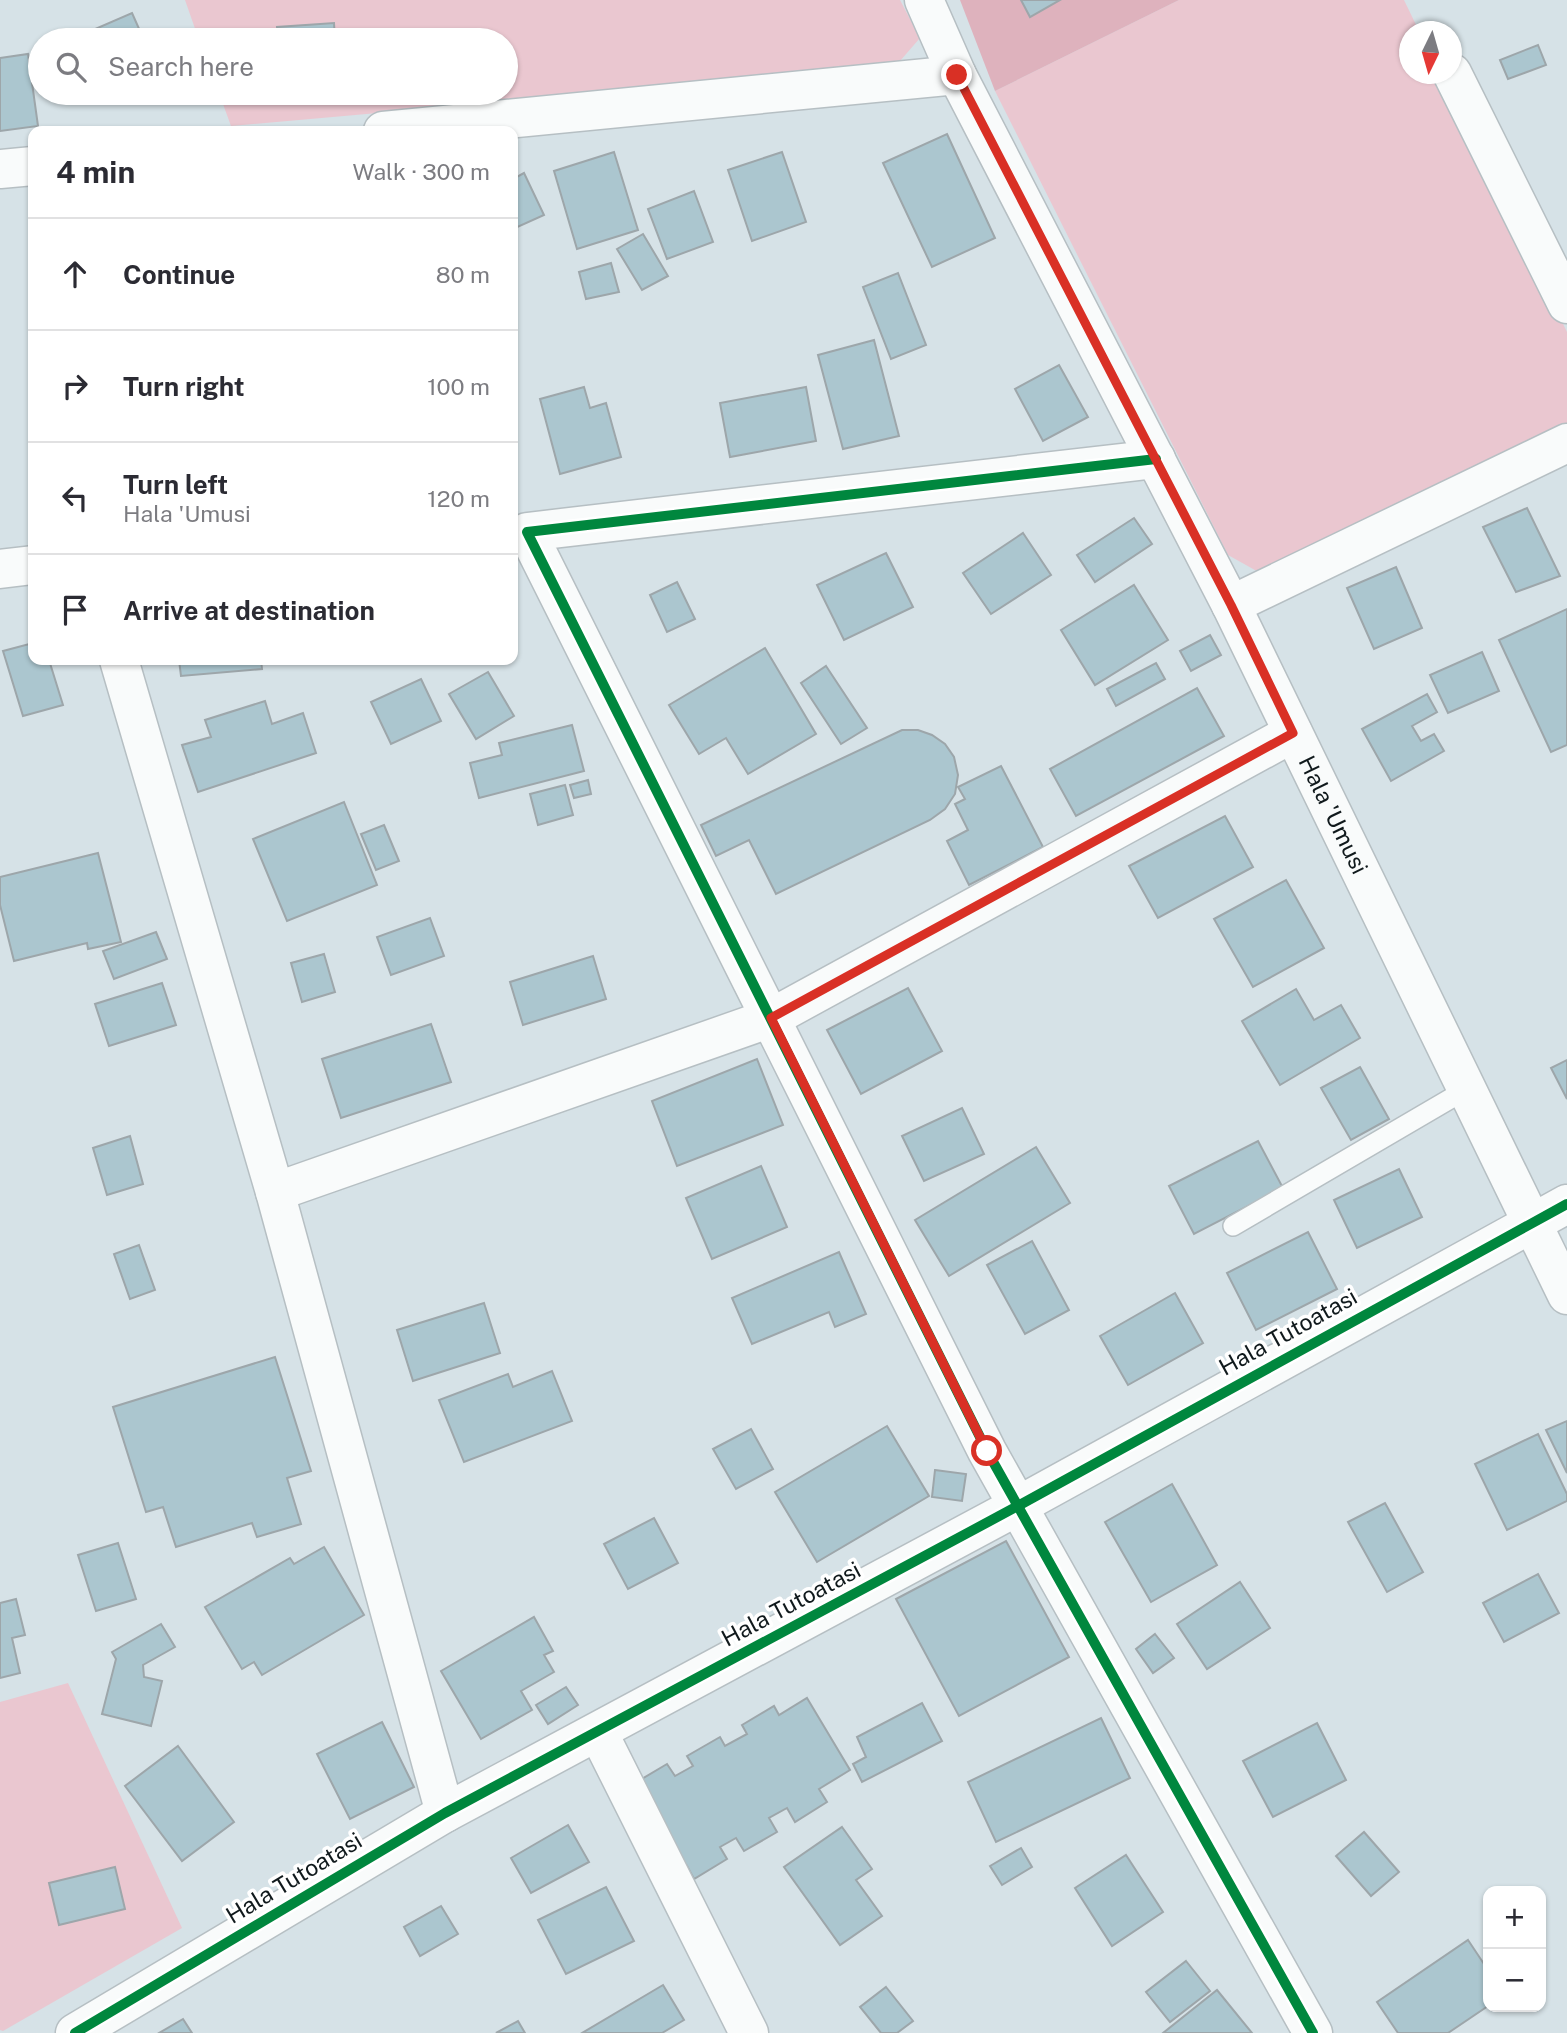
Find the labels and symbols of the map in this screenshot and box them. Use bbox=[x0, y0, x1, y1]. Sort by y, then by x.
north arrow bbox=[1399, 21, 1462, 84]
route end bbox=[941, 59, 972, 90]
street label: Hala 'Umusi bbox=[1294, 751, 1374, 878]
street label: Hala Tutoatasi bbox=[1214, 1283, 1362, 1381]
route start bbox=[971, 1435, 1002, 1466]
street label: Hala Tutoatasi bbox=[717, 1556, 865, 1652]
street label: Hala Tutoatasi bbox=[221, 1826, 367, 1929]

